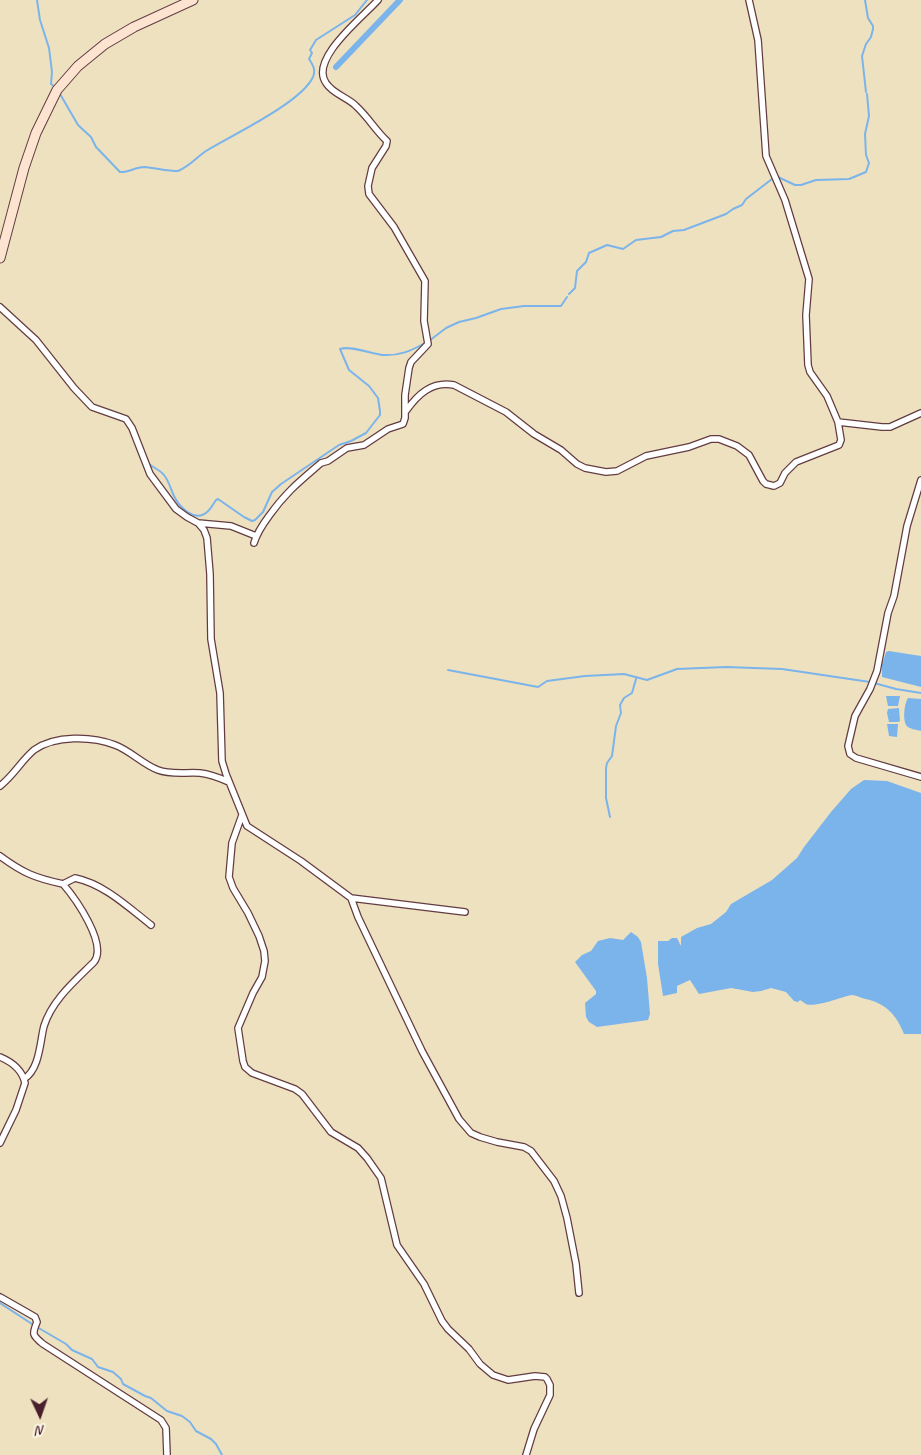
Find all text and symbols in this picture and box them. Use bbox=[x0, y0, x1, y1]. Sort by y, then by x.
north arrow bbox=[15, 1390, 65, 1440]
text: N bbox=[36, 1422, 46, 1439]

